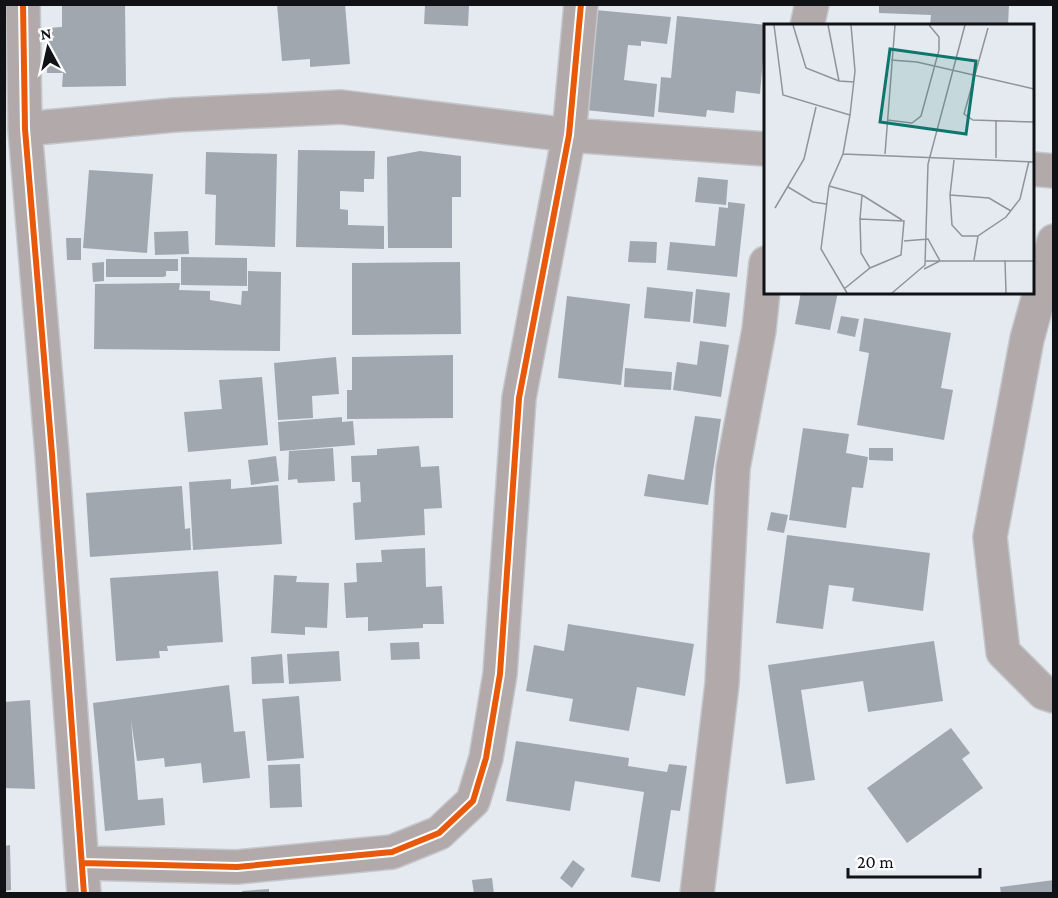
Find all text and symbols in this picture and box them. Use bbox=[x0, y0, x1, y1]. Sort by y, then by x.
north arrow bbox=[18, 18, 78, 78]
text: N bbox=[39, 24, 53, 43]
inset map bbox=[764, 24, 1034, 294]
scale bar bbox=[848, 841, 980, 879]
text: 20 m bbox=[857, 852, 894, 872]

